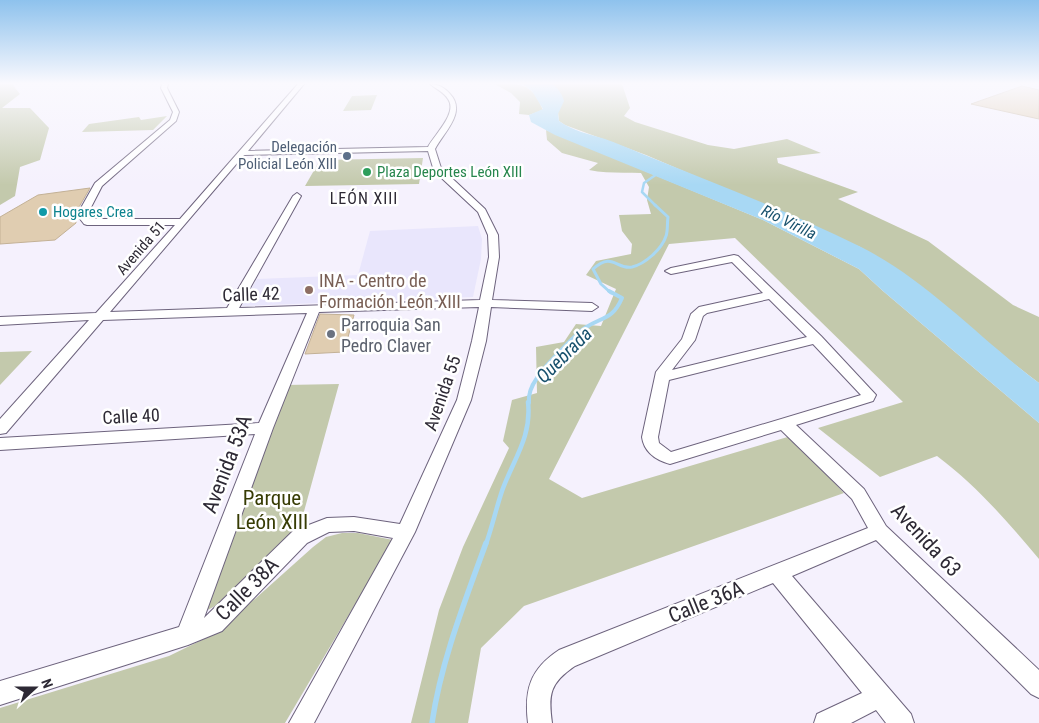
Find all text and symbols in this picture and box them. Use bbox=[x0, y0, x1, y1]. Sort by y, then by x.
place label: Delegación Policial León XIII bbox=[238, 138, 337, 173]
marker: Delegación Policial León XIII bbox=[341, 150, 353, 162]
place label: Plaza Deportes León XIII bbox=[377, 163, 522, 181]
marker: Plaza Deportes León XIII bbox=[361, 166, 373, 178]
district label: LEÓN XIII bbox=[330, 188, 398, 208]
water label: Río Virilla bbox=[759, 201, 819, 243]
place label: Hogares Crea bbox=[53, 203, 133, 221]
marker: Hogares Crea bbox=[37, 206, 49, 218]
street label: Avenida 51 bbox=[113, 217, 169, 279]
place label: INA - Centro de Formación León XIII bbox=[319, 270, 461, 312]
street label: Calle 42 bbox=[222, 283, 280, 305]
marker: INA - Centro de Formación León XIII bbox=[303, 284, 315, 296]
place label: Parroquia San Pedro Claver bbox=[341, 314, 441, 356]
water label: Quebrada bbox=[531, 322, 597, 388]
marker: Parroquia San Pedro Claver bbox=[325, 328, 337, 340]
street label: Avenida 55 bbox=[419, 352, 465, 433]
street label: Calle 40 bbox=[102, 404, 160, 428]
street label: Avenida 53A bbox=[197, 411, 257, 517]
park label: Parque León XIII bbox=[236, 486, 308, 534]
street label: Avenida 63 bbox=[886, 498, 966, 582]
street label: Calle 38A bbox=[211, 553, 283, 625]
street label: Calle 36A bbox=[665, 576, 747, 628]
north arrow bbox=[10, 663, 60, 713]
text: N bbox=[38, 676, 56, 690]

